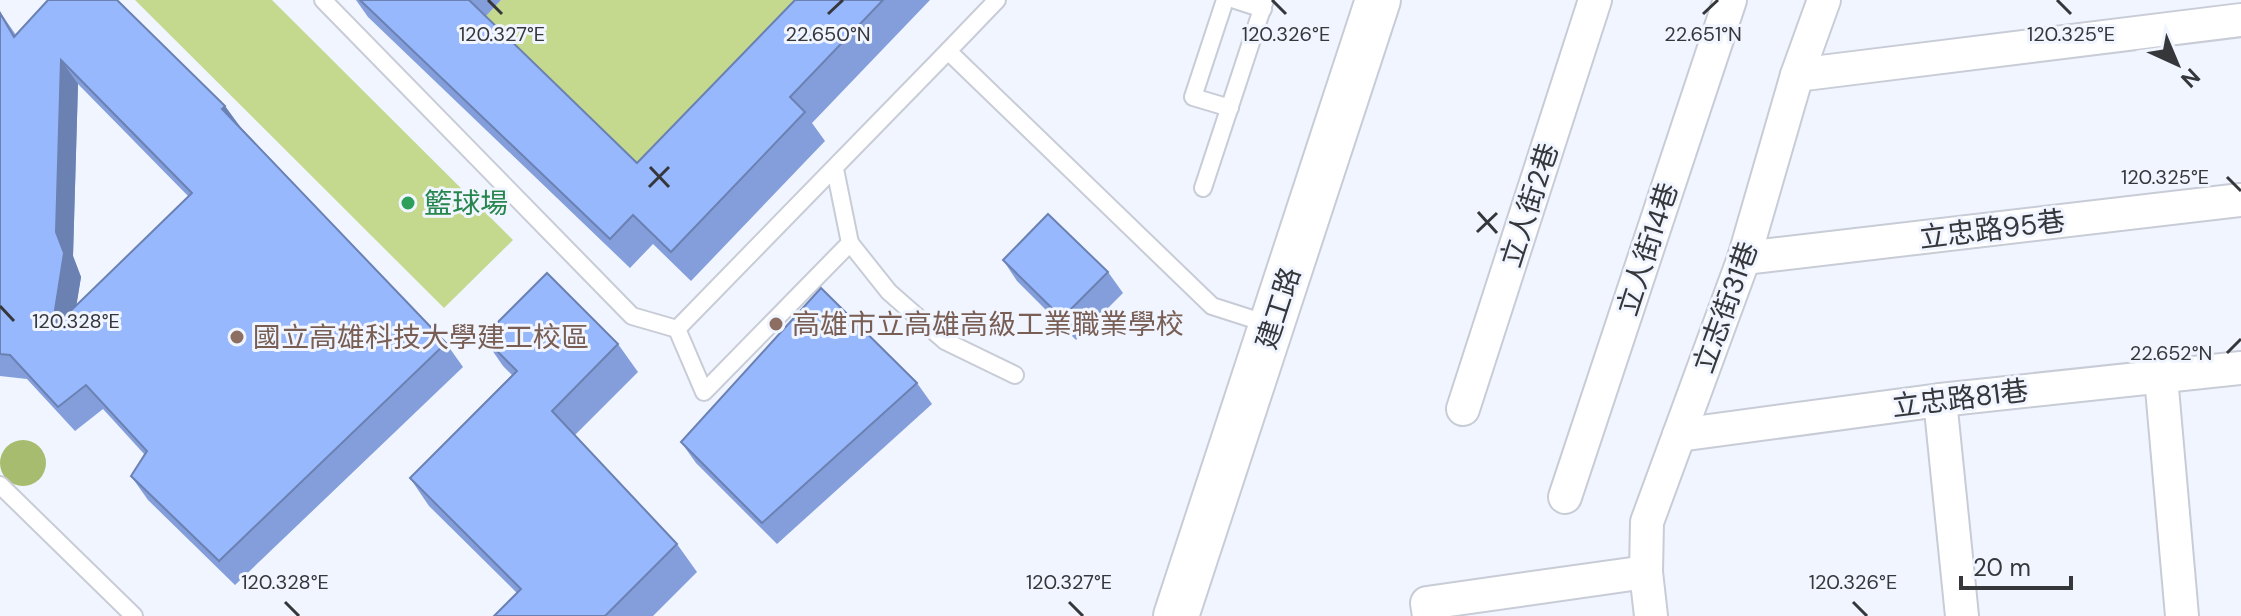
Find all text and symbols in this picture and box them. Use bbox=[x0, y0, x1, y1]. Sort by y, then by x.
text: 120.327°E bbox=[459, 21, 545, 47]
text: 22.650°N bbox=[785, 21, 871, 47]
text: 120.326°E bbox=[1242, 21, 1330, 47]
text: 22.651°N bbox=[1664, 21, 1742, 47]
text: 120.325°E bbox=[2027, 21, 2115, 47]
north arrow bbox=[2137, 24, 2217, 104]
text: N bbox=[2175, 62, 2206, 94]
street label: 立人街2巷 bbox=[1492, 139, 1567, 272]
text: 120.325°E bbox=[2121, 164, 2209, 190]
street label: 立人街14巷 bbox=[1609, 178, 1686, 320]
place label: 籃球場 bbox=[424, 185, 508, 222]
marker: 籃球場 bbox=[399, 194, 417, 212]
street label: 立忠路95巷 bbox=[1917, 202, 2067, 257]
street label: 立志街31巷 bbox=[1685, 237, 1766, 378]
street label: 建工路 bbox=[1248, 262, 1309, 354]
place label: 高雄市立高雄高級工業職業學校 bbox=[792, 306, 1184, 343]
text: 120.328°E bbox=[32, 308, 120, 334]
marker: 高雄市立高雄高級工業職業學校 bbox=[767, 315, 785, 333]
place label: 國立高雄科技大學建工校區 bbox=[253, 319, 589, 356]
marker: 國立高雄科技大學建工校區 bbox=[228, 328, 246, 346]
text: 22.652°N bbox=[2130, 340, 2212, 366]
street label: 立忠路81巷 bbox=[1890, 372, 2030, 425]
scale bar bbox=[1961, 540, 2071, 590]
text: 20 m bbox=[1973, 552, 2031, 583]
text: 120.328°E bbox=[241, 569, 329, 595]
text: 120.327°E bbox=[1026, 569, 1112, 595]
text: 120.326°E bbox=[1809, 569, 1897, 595]

